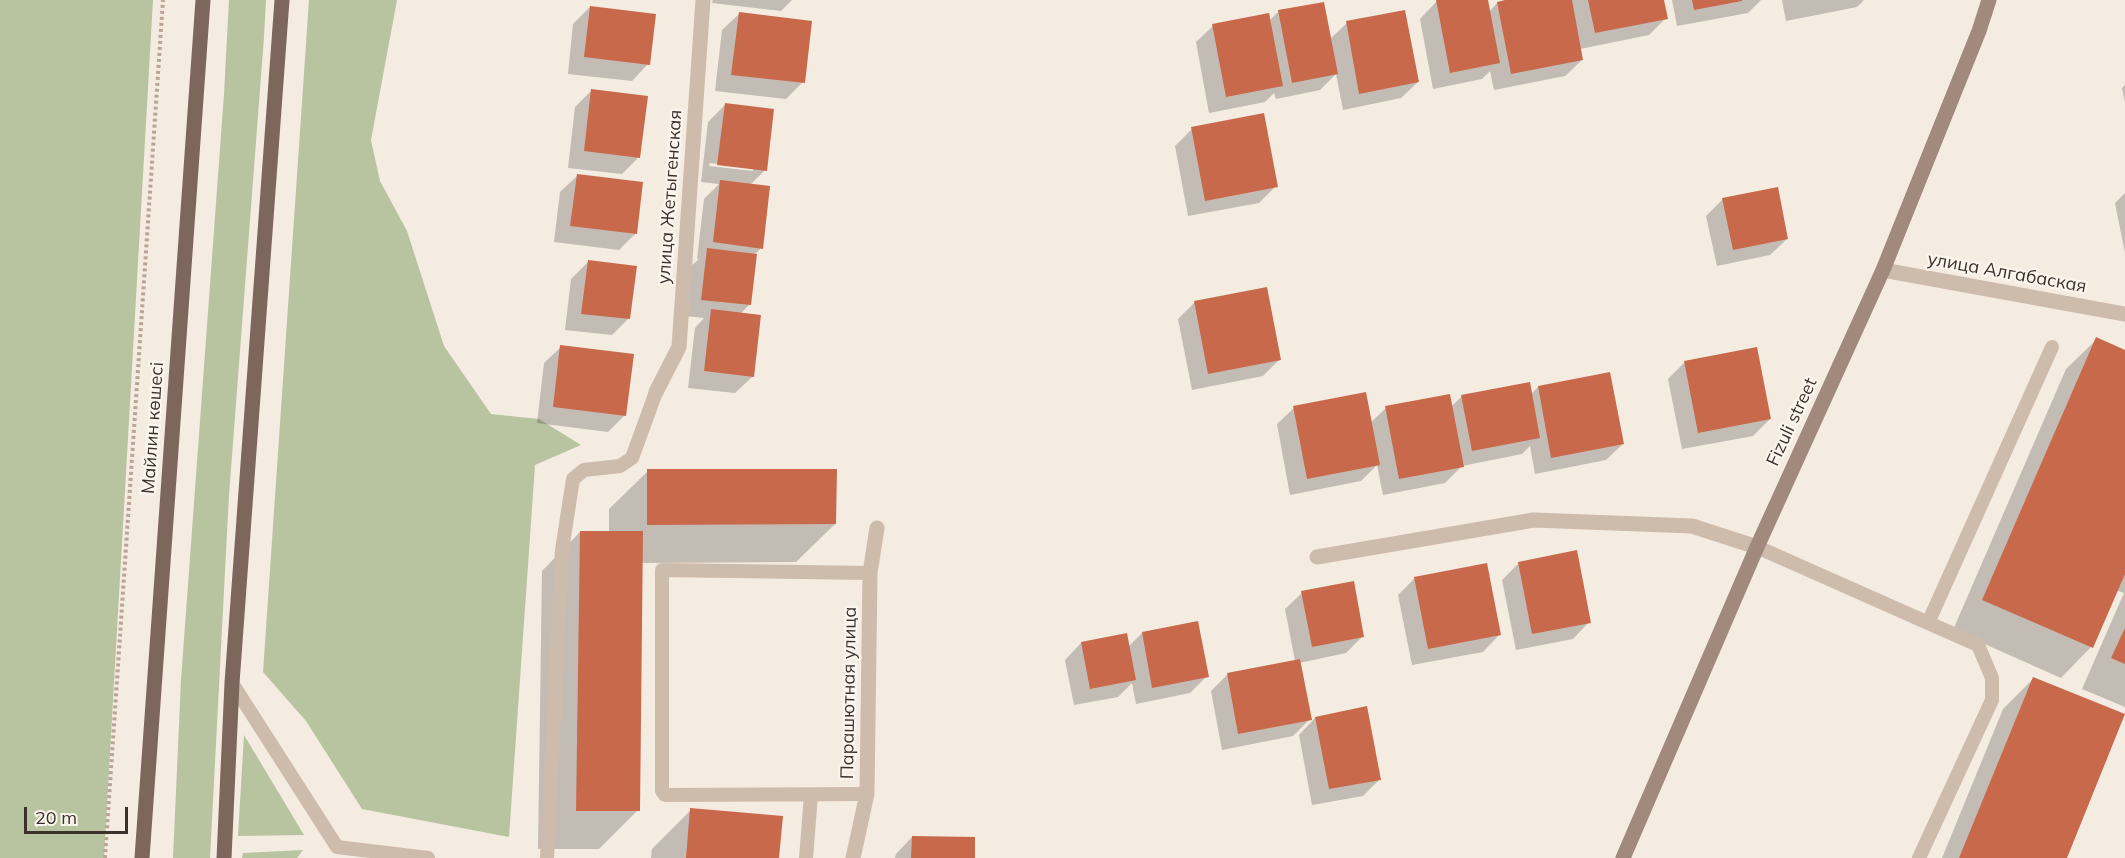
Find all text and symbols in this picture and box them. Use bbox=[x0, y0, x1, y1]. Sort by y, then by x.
street label: улица Жетыгенская bbox=[653, 109, 687, 285]
street label: улица Алгабаская bbox=[1926, 248, 2088, 298]
street label: Майлин көшесі bbox=[138, 361, 168, 495]
street label: Fizuli street bbox=[1762, 374, 1822, 470]
street label: Парашютная улица bbox=[837, 607, 861, 779]
scale bar bbox=[27, 795, 130, 833]
text: 20 m bbox=[35, 806, 77, 829]

